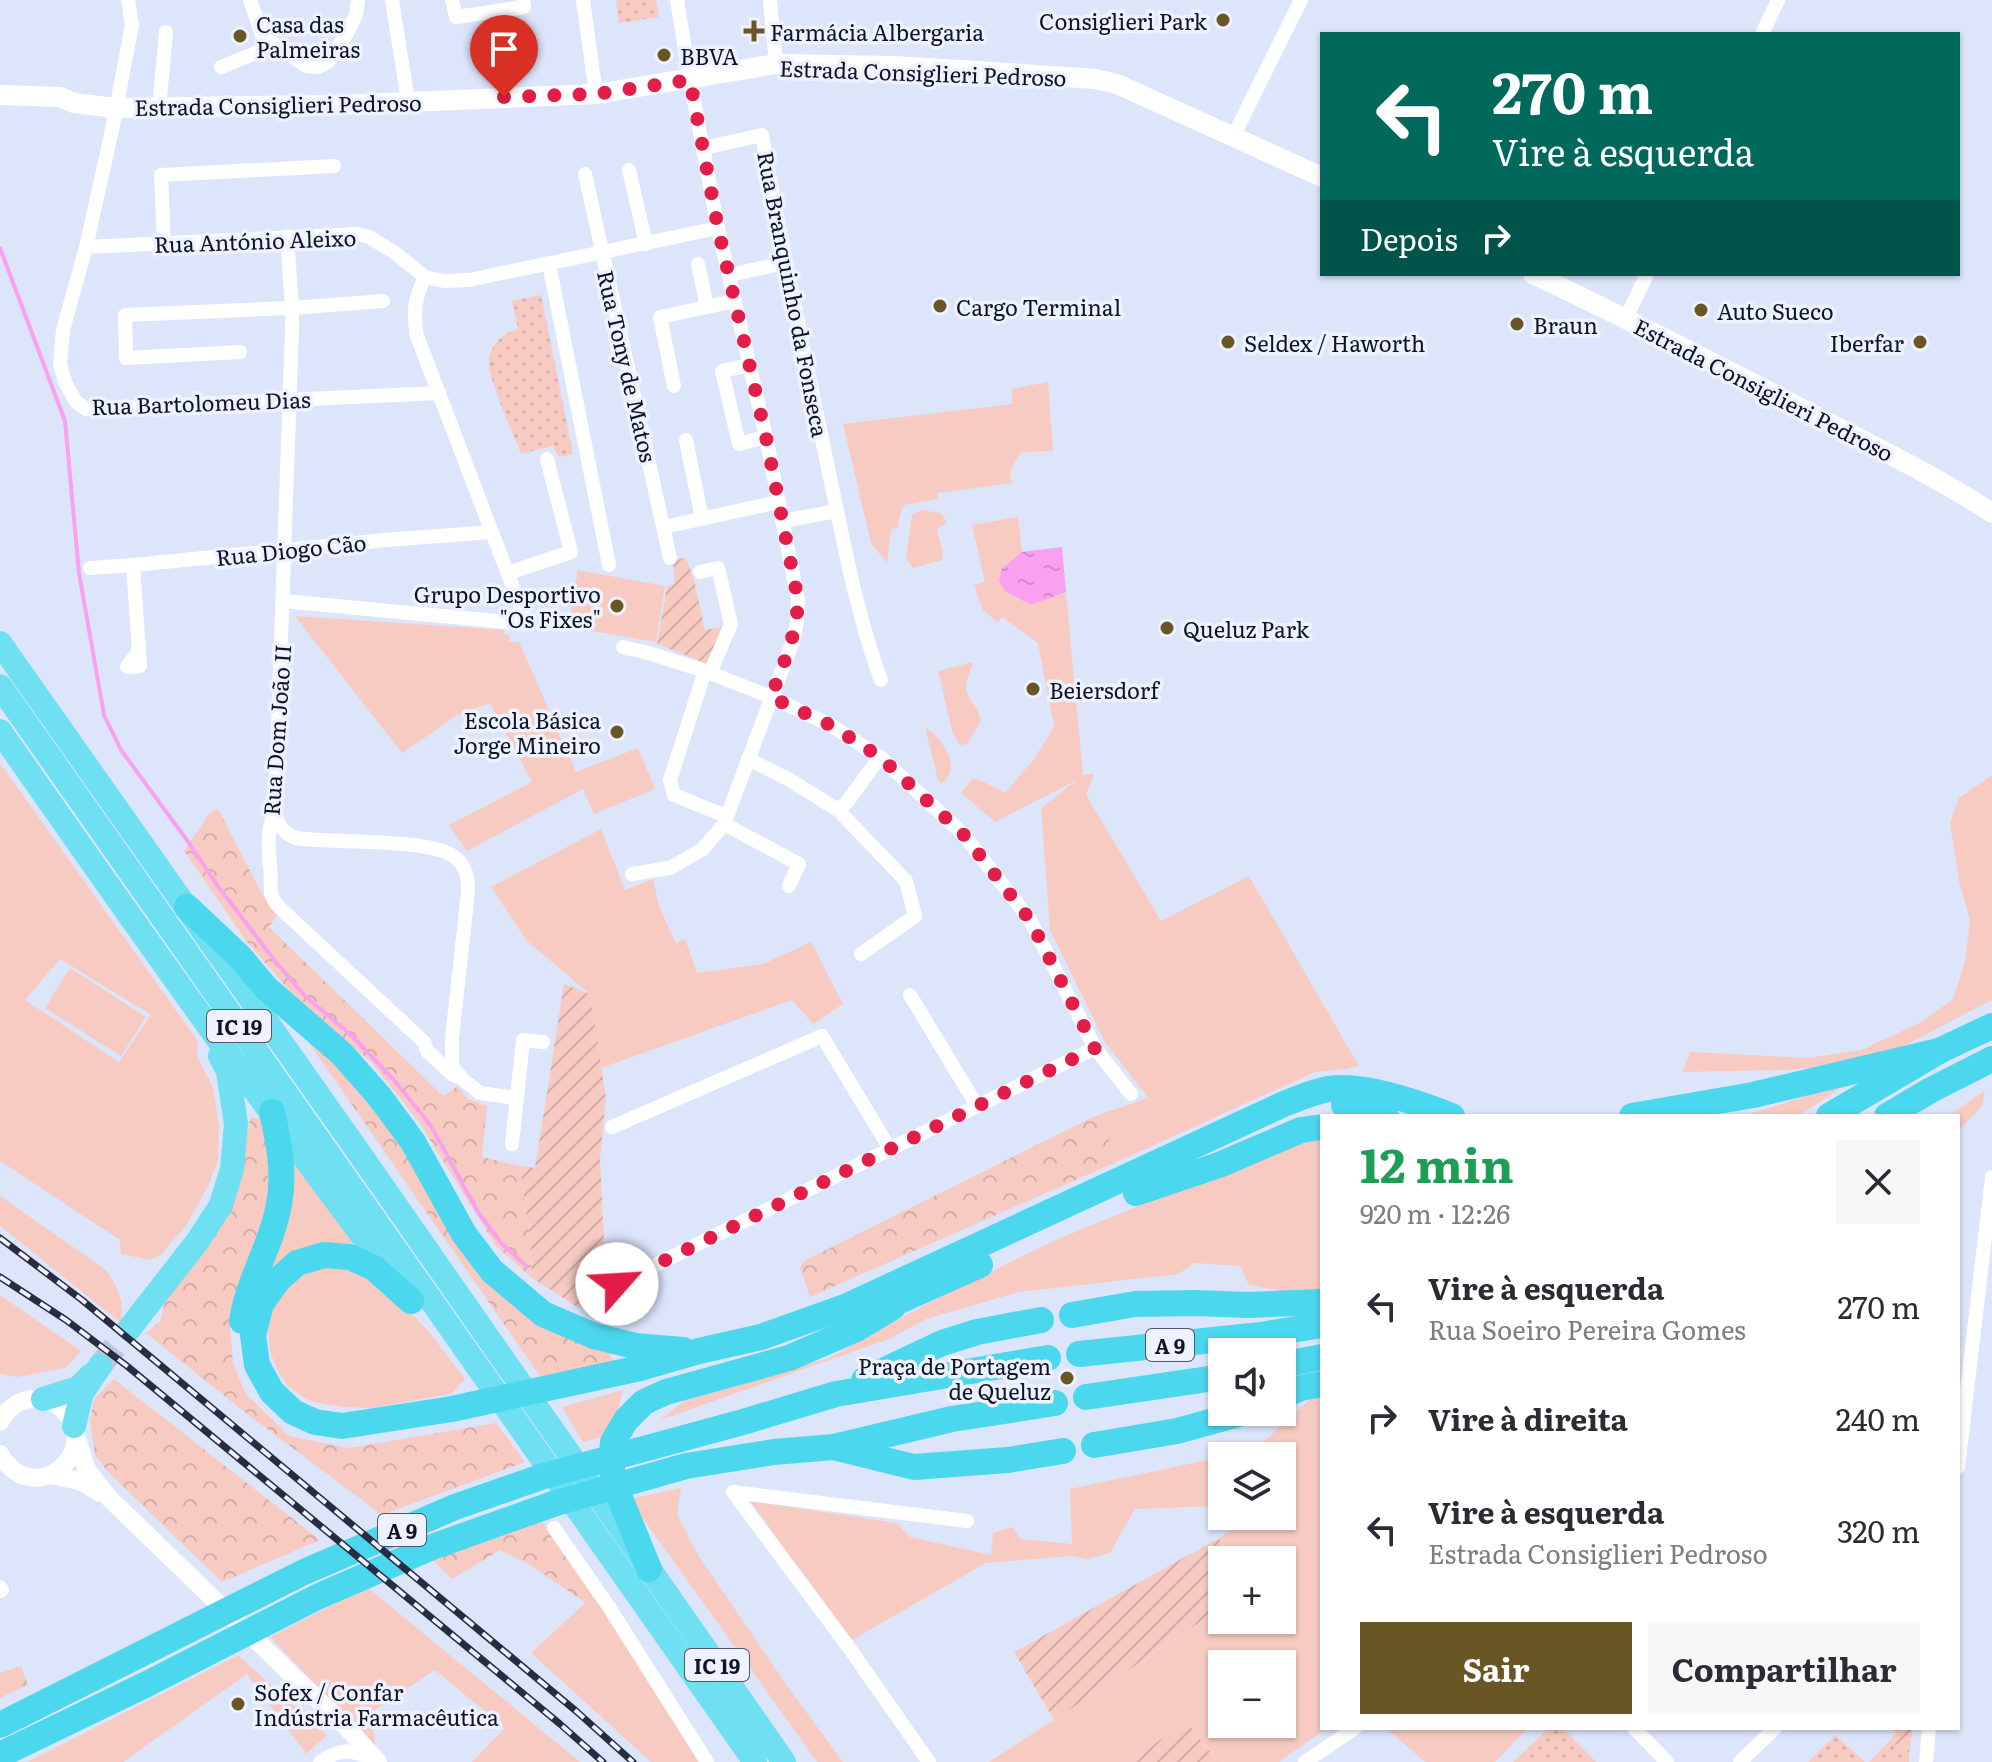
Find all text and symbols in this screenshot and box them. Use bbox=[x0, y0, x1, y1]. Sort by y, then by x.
place label: Consiglieri Park bbox=[1039, 4, 1208, 37]
place label: Casa das Palmeiras bbox=[256, 7, 360, 65]
marker: Consiglieri Park bbox=[1214, 11, 1232, 29]
pin bbox=[470, 15, 538, 97]
place label: Farmácia Albergaria bbox=[770, 15, 984, 48]
marker: Farmácia Albergaria bbox=[745, 22, 763, 40]
marker: Casa das Palmeiras bbox=[231, 27, 249, 45]
icon: arrive bbox=[482, 27, 526, 71]
place label: BBVA bbox=[680, 39, 738, 72]
marker: BBVA bbox=[655, 46, 673, 64]
text: 270 m bbox=[1492, 48, 1653, 131]
street label: Estrada Consiglieri Pedroso bbox=[779, 50, 1067, 94]
icon: left bbox=[1360, 64, 1464, 168]
street label: Estrada Consiglieri Pedroso bbox=[134, 85, 422, 123]
text: Vire à esquerda bbox=[1492, 124, 1754, 177]
street label: Rua Branquinho da Fonseca bbox=[750, 148, 838, 440]
text: Depois bbox=[1360, 216, 1458, 260]
icon: right bbox=[1474, 216, 1518, 260]
street label: Rua António Aleixo bbox=[153, 220, 357, 260]
street label: Rua Tony de Matos bbox=[590, 267, 666, 465]
place label: Cargo Terminal bbox=[956, 290, 1121, 323]
place label: Auto Sueco bbox=[1717, 294, 1834, 327]
marker: Cargo Terminal bbox=[931, 297, 949, 315]
marker: Auto Sueco bbox=[1692, 301, 1710, 319]
place label: Braun bbox=[1533, 308, 1598, 341]
street label: Estrada Consiglieri Pedroso bbox=[1628, 309, 1900, 469]
marker: Braun bbox=[1508, 315, 1526, 333]
place label: Seldex / Haworth bbox=[1244, 326, 1425, 359]
place label: Iberfar bbox=[1830, 326, 1905, 359]
marker: Seldex / Haworth bbox=[1219, 333, 1237, 351]
marker: Iberfar bbox=[1911, 333, 1929, 351]
street label: Rua Bartolomeu Dias bbox=[91, 382, 311, 422]
street label: Rua Diogo Cão bbox=[214, 525, 368, 573]
place label: Grupo Desportivo "Os Fixes" bbox=[414, 577, 601, 635]
marker: Grupo Desportivo "Os Fixes" bbox=[608, 597, 626, 615]
place label: Queluz Park bbox=[1183, 612, 1310, 645]
marker: Queluz Park bbox=[1158, 619, 1176, 637]
street label: Rua Dom João II bbox=[254, 643, 298, 817]
place label: Beiersdorf bbox=[1049, 673, 1160, 706]
marker: Beiersdorf bbox=[1024, 680, 1042, 698]
place label: Escola Básica Jorge Mineiro bbox=[453, 703, 601, 761]
marker: Escola Básica Jorge Mineiro bbox=[608, 723, 626, 741]
road number: IC 19 bbox=[207, 1010, 271, 1042]
text: 12 min bbox=[1360, 1127, 1514, 1198]
button: close bbox=[1836, 1140, 1920, 1224]
text: 920 m · 12:26 bbox=[1360, 1193, 1510, 1232]
position arrow bbox=[575, 1242, 659, 1326]
text: Vire à esquerda bbox=[1428, 1265, 1664, 1309]
icon: left bbox=[1360, 1284, 1404, 1328]
text: 270 m bbox=[1837, 1284, 1920, 1328]
text: Rua Soeiro Pereira Gomes bbox=[1428, 1309, 1746, 1348]
road number: A 9 bbox=[1146, 1329, 1194, 1361]
map controls bbox=[1208, 1338, 1296, 1738]
button: sound bbox=[1208, 1338, 1296, 1426]
place label: Praça de Portagem de Queluz bbox=[858, 1349, 1051, 1407]
marker: Praça de Portagem de Queluz bbox=[1058, 1369, 1076, 1387]
icon: right bbox=[1360, 1396, 1404, 1440]
text: Vire à direita bbox=[1428, 1396, 1628, 1440]
text: 240 m bbox=[1836, 1396, 1920, 1440]
button: layers bbox=[1208, 1442, 1296, 1530]
text: Vire à esquerda bbox=[1428, 1489, 1664, 1533]
icon: left bbox=[1360, 1508, 1404, 1552]
text: 320 m bbox=[1837, 1508, 1920, 1552]
road number: A 9 bbox=[378, 1514, 426, 1546]
text: Estrada Consiglieri Pedroso bbox=[1428, 1533, 1768, 1572]
button: + bbox=[1208, 1546, 1296, 1634]
button: Sair bbox=[1360, 1622, 1632, 1714]
button: Compartilhar bbox=[1648, 1622, 1920, 1714]
road number: IC 19 bbox=[685, 1649, 749, 1681]
button: − bbox=[1208, 1650, 1296, 1738]
place label: Sofex / Confar Indústria Farmacêutica bbox=[254, 1675, 499, 1733]
marker: Sofex / Confar Indústria Farmacêutica bbox=[229, 1695, 247, 1713]

